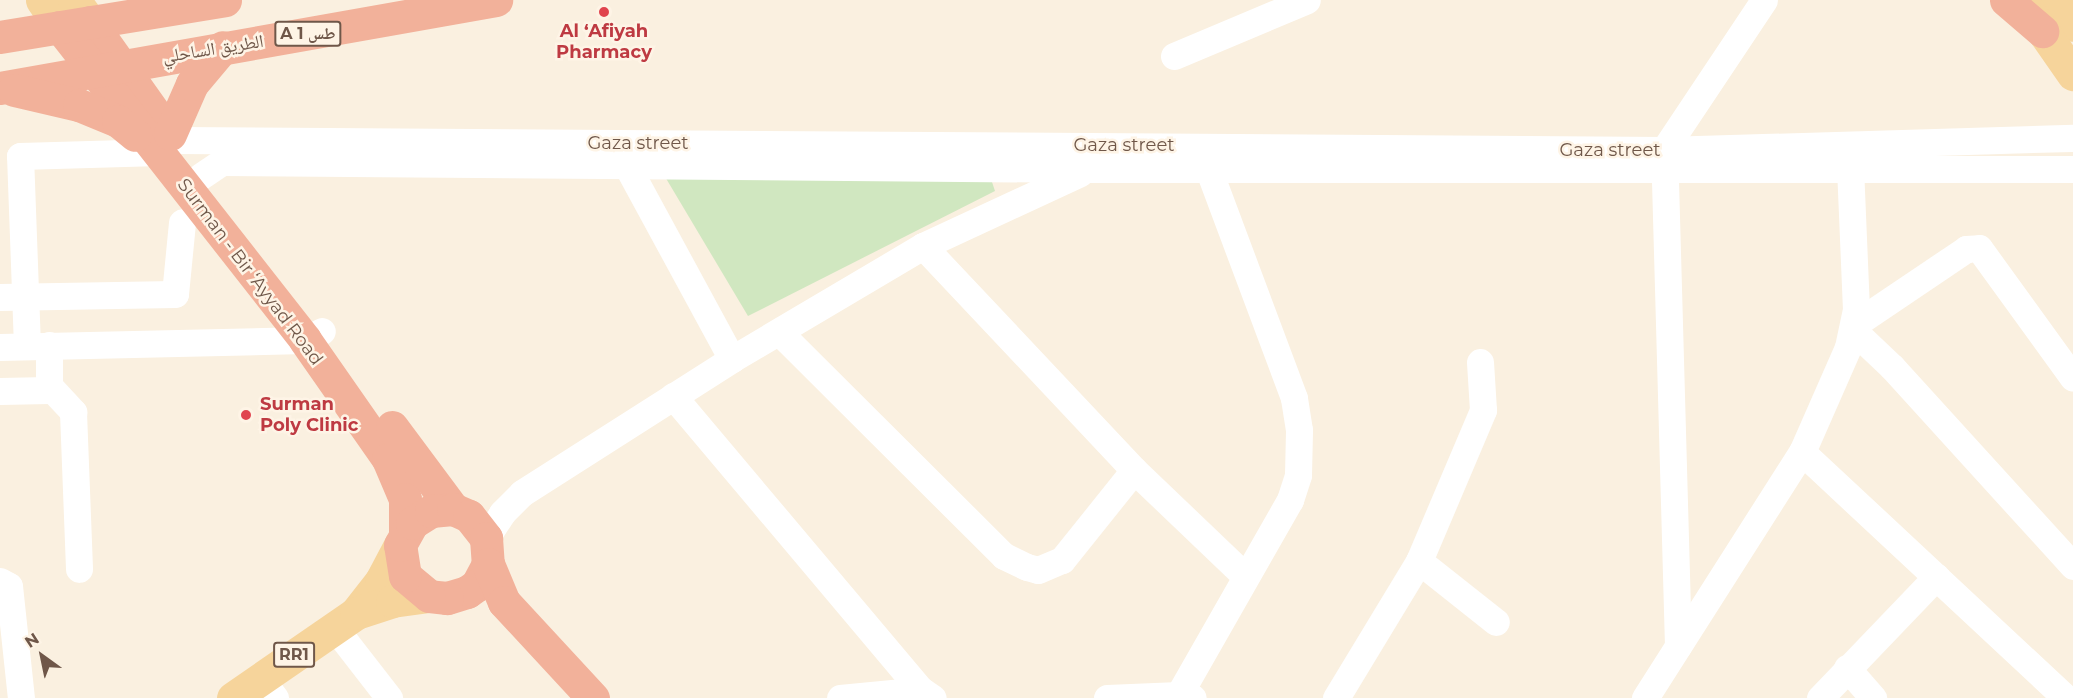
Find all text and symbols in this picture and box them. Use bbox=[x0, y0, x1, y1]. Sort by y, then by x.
marker: Al ‘Afiyah Pharmacy bbox=[597, 5, 611, 19]
road number: A 1 طس bbox=[274, 21, 342, 47]
place label: Al ‘Afiyah Pharmacy bbox=[556, 21, 652, 63]
street label: الطريق الساحلي bbox=[161, 30, 265, 68]
street label: Gaza street bbox=[587, 132, 689, 154]
street label: Gaza street bbox=[1073, 134, 1175, 156]
street label: Gaza street bbox=[1559, 139, 1661, 161]
street label: Surman - Bir ‘Ayyad Road bbox=[173, 174, 327, 370]
place label: Surman Poly Clinic bbox=[260, 394, 358, 436]
marker: Surman Poly Clinic bbox=[237, 406, 255, 424]
north arrow bbox=[12, 626, 72, 686]
text: N bbox=[21, 629, 43, 652]
road number: RR1 bbox=[273, 642, 315, 668]

